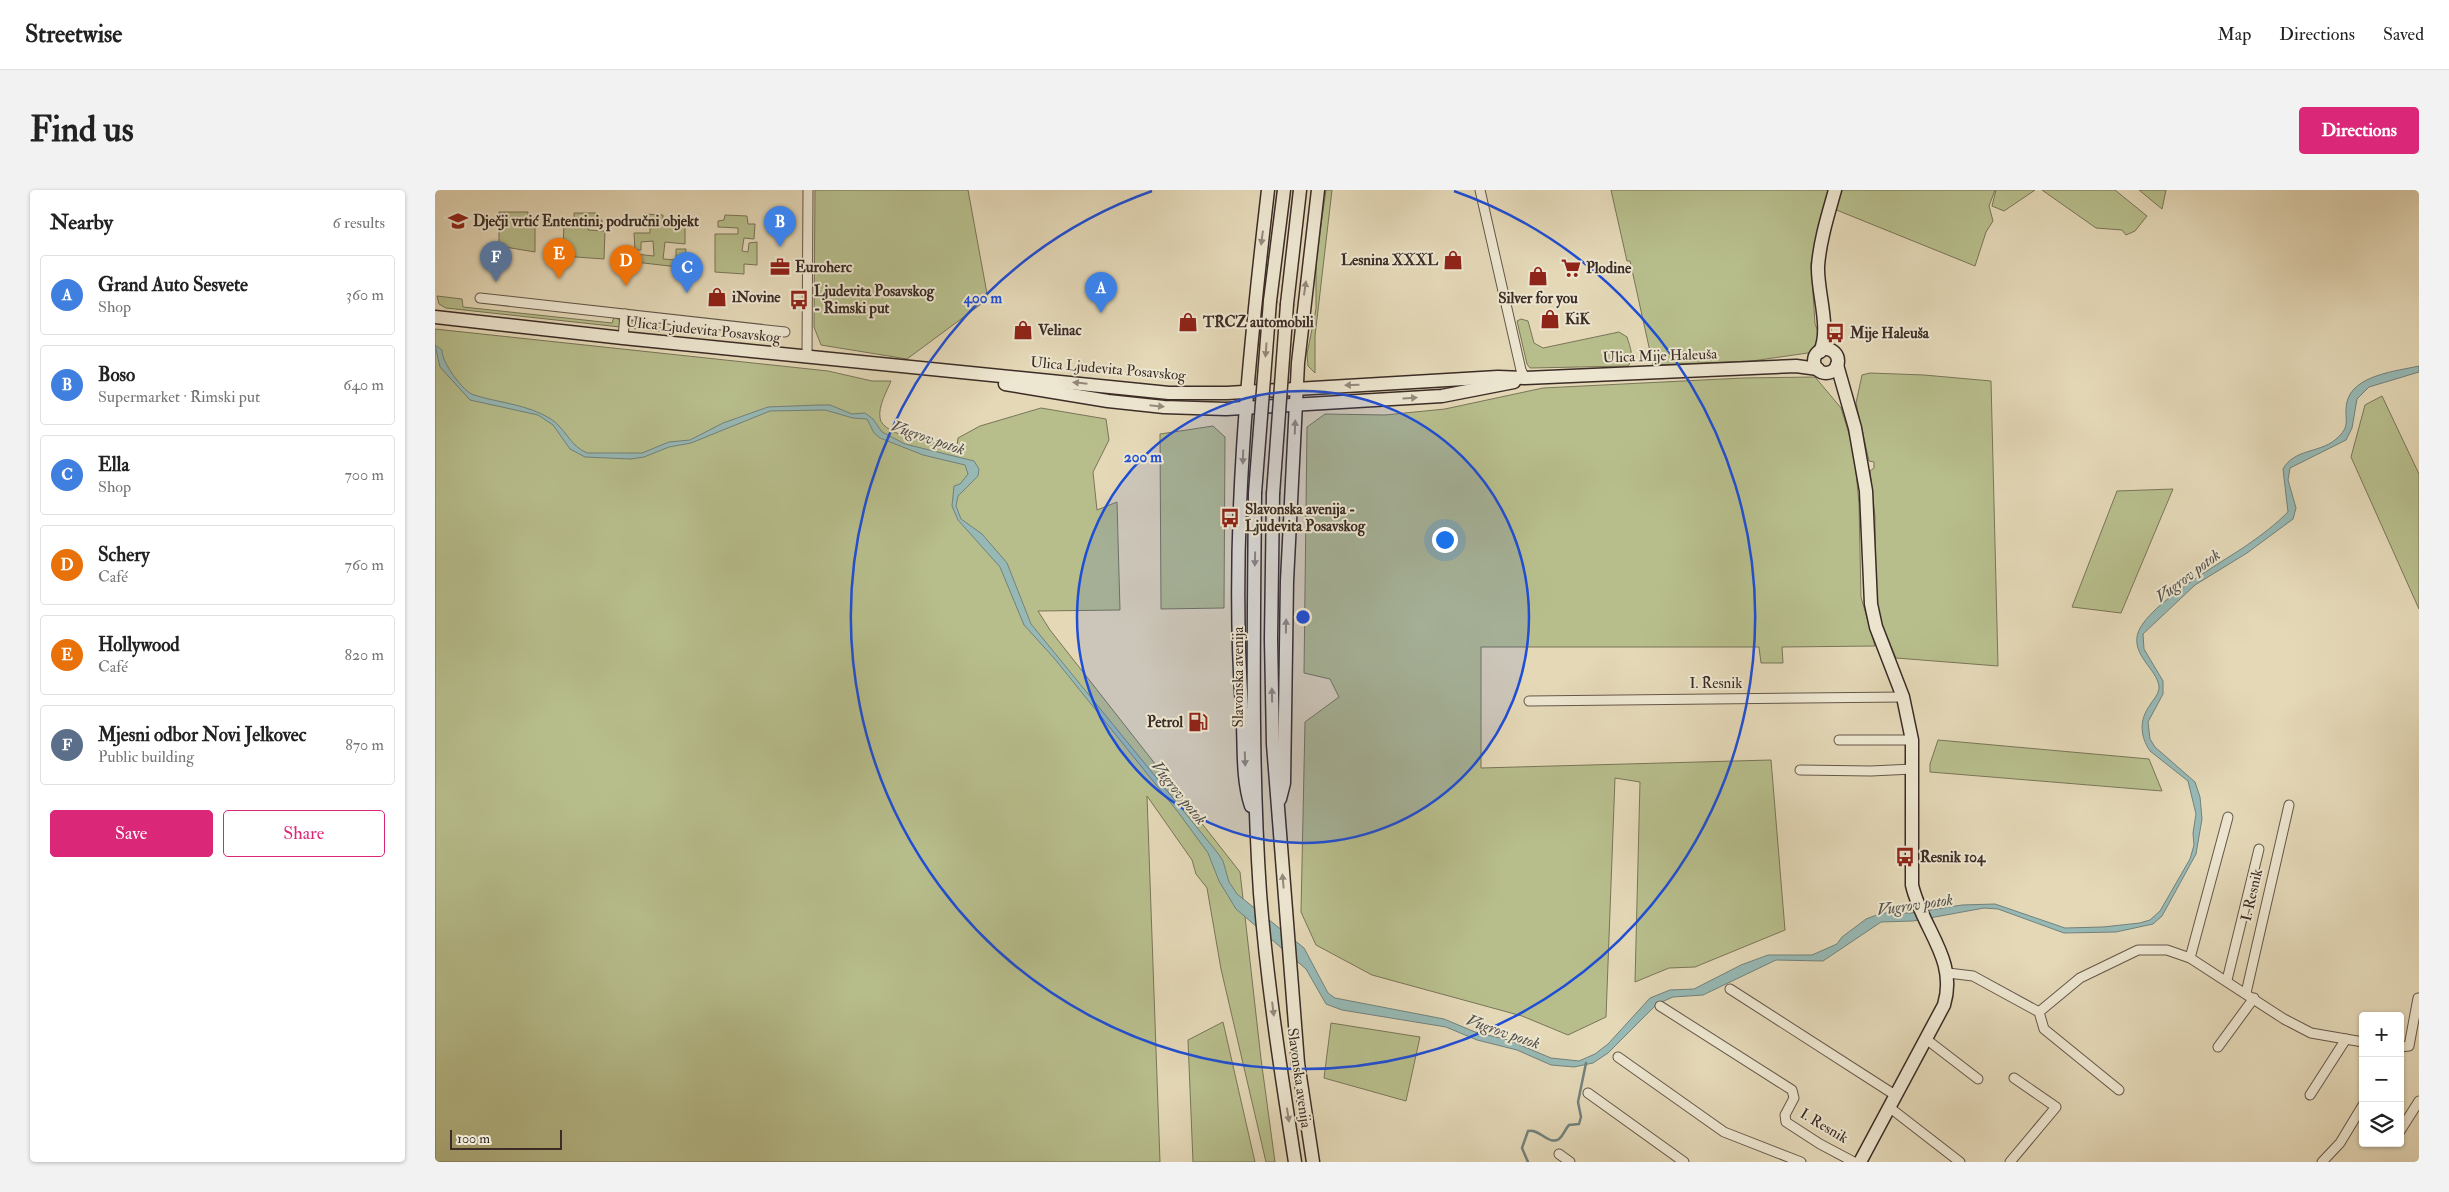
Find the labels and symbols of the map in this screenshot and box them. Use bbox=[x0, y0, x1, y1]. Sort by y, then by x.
pin: B bbox=[764, 206, 796, 247]
school or university icon: Dječji vrtić Ententini, područni objekt bbox=[447, 210, 469, 232]
place label: Dječji vrtić Ententini, područni objekt bbox=[473, 212, 699, 232]
one-way arrow bbox=[1258, 231, 1266, 247]
pin: E bbox=[543, 238, 575, 279]
pin: F bbox=[480, 241, 512, 282]
pin: D bbox=[610, 245, 642, 286]
shop icon: Lesnina XXXL bbox=[1442, 249, 1464, 271]
place label: Lesnina XXXL bbox=[1341, 251, 1438, 270]
pin: C bbox=[671, 252, 703, 293]
office icon: Euroherc bbox=[769, 256, 791, 278]
supermarket icon: Plodine bbox=[1560, 257, 1582, 279]
place label: Euroherc bbox=[795, 258, 853, 277]
place label: Plodine bbox=[1586, 259, 1632, 278]
shop icon: Silver for you bbox=[1527, 265, 1549, 287]
pin: A bbox=[1085, 272, 1117, 313]
one-way arrow bbox=[1301, 280, 1309, 296]
place label: Ljudevita Posavskog - Rimski put bbox=[814, 282, 935, 319]
shop icon: iNovine bbox=[706, 286, 728, 308]
place label: iNovine bbox=[731, 288, 781, 307]
bus stop icon: Ljudevita Posavskog - Rimski put bbox=[788, 289, 810, 311]
text: 400 m bbox=[963, 289, 1002, 308]
place label: Silver for you bbox=[1498, 289, 1578, 309]
shop icon: KiK bbox=[1539, 308, 1561, 330]
place label: KiK bbox=[1565, 310, 1590, 329]
shop icon: TRCZ automobili bbox=[1177, 311, 1199, 333]
street label: Ulica Ljudevita Posavskog bbox=[625, 312, 782, 348]
place label: TRCZ automobili bbox=[1202, 313, 1314, 332]
shop icon: Velinac bbox=[1012, 319, 1034, 341]
place label: Velinac bbox=[1037, 321, 1082, 340]
bus stop icon: Mije Haleuša bbox=[1824, 322, 1846, 344]
place label: Mije Haleuša bbox=[1849, 324, 1930, 343]
one-way arrow bbox=[1262, 342, 1270, 358]
street label: Ulica Mije Haleuša bbox=[1602, 344, 1718, 367]
street label: Ulica Ljudevita Posavskog bbox=[1030, 353, 1187, 385]
one-way arrow bbox=[1072, 379, 1088, 387]
one-way arrow bbox=[1344, 382, 1360, 390]
one-way arrow bbox=[1403, 394, 1419, 402]
one-way arrow bbox=[1149, 402, 1165, 410]
water label: Vugrov potok bbox=[888, 416, 968, 460]
one-way arrow bbox=[1291, 419, 1299, 435]
text: 200 m bbox=[1124, 448, 1162, 467]
one-way arrow bbox=[1239, 449, 1247, 465]
place label: Slavonska avenija - Ljudevita Posavskog bbox=[1245, 500, 1366, 537]
bus stop icon: Slavonska avenija - Ljudevita Posavskog bbox=[1219, 507, 1241, 529]
your location bbox=[1432, 527, 1458, 553]
water label: Vugrov potok bbox=[2151, 545, 2225, 607]
one-way arrow bbox=[1251, 551, 1259, 567]
centre of rings bbox=[1294, 608, 1312, 626]
one-way arrow bbox=[1282, 618, 1290, 634]
street label: Slavonska avenija bbox=[1229, 626, 1248, 727]
street label: I. Resnik bbox=[1689, 674, 1743, 693]
one-way arrow bbox=[1268, 687, 1276, 703]
fuel station icon: Petrol bbox=[1187, 711, 1209, 733]
place label: Petrol bbox=[1147, 713, 1183, 732]
one-way arrow bbox=[1241, 752, 1249, 768]
water label: Vugrov potok bbox=[1147, 757, 1211, 829]
bus stop icon: Resnik 104 bbox=[1894, 846, 1916, 868]
place label: Resnik 104 bbox=[1920, 848, 1986, 867]
street label: I. Resnik bbox=[2237, 867, 2267, 923]
one-way arrow bbox=[1278, 873, 1286, 889]
water label: Vugrov potok bbox=[1876, 890, 1955, 920]
one-way arrow bbox=[1269, 1001, 1277, 1017]
water label: Vugrov potok bbox=[1463, 1010, 1543, 1054]
street label: Slavonska avenija bbox=[1283, 1027, 1316, 1130]
street label: I. Resnik bbox=[1796, 1104, 1852, 1148]
one-way arrow bbox=[1284, 1108, 1292, 1124]
scale bar bbox=[450, 1127, 563, 1150]

